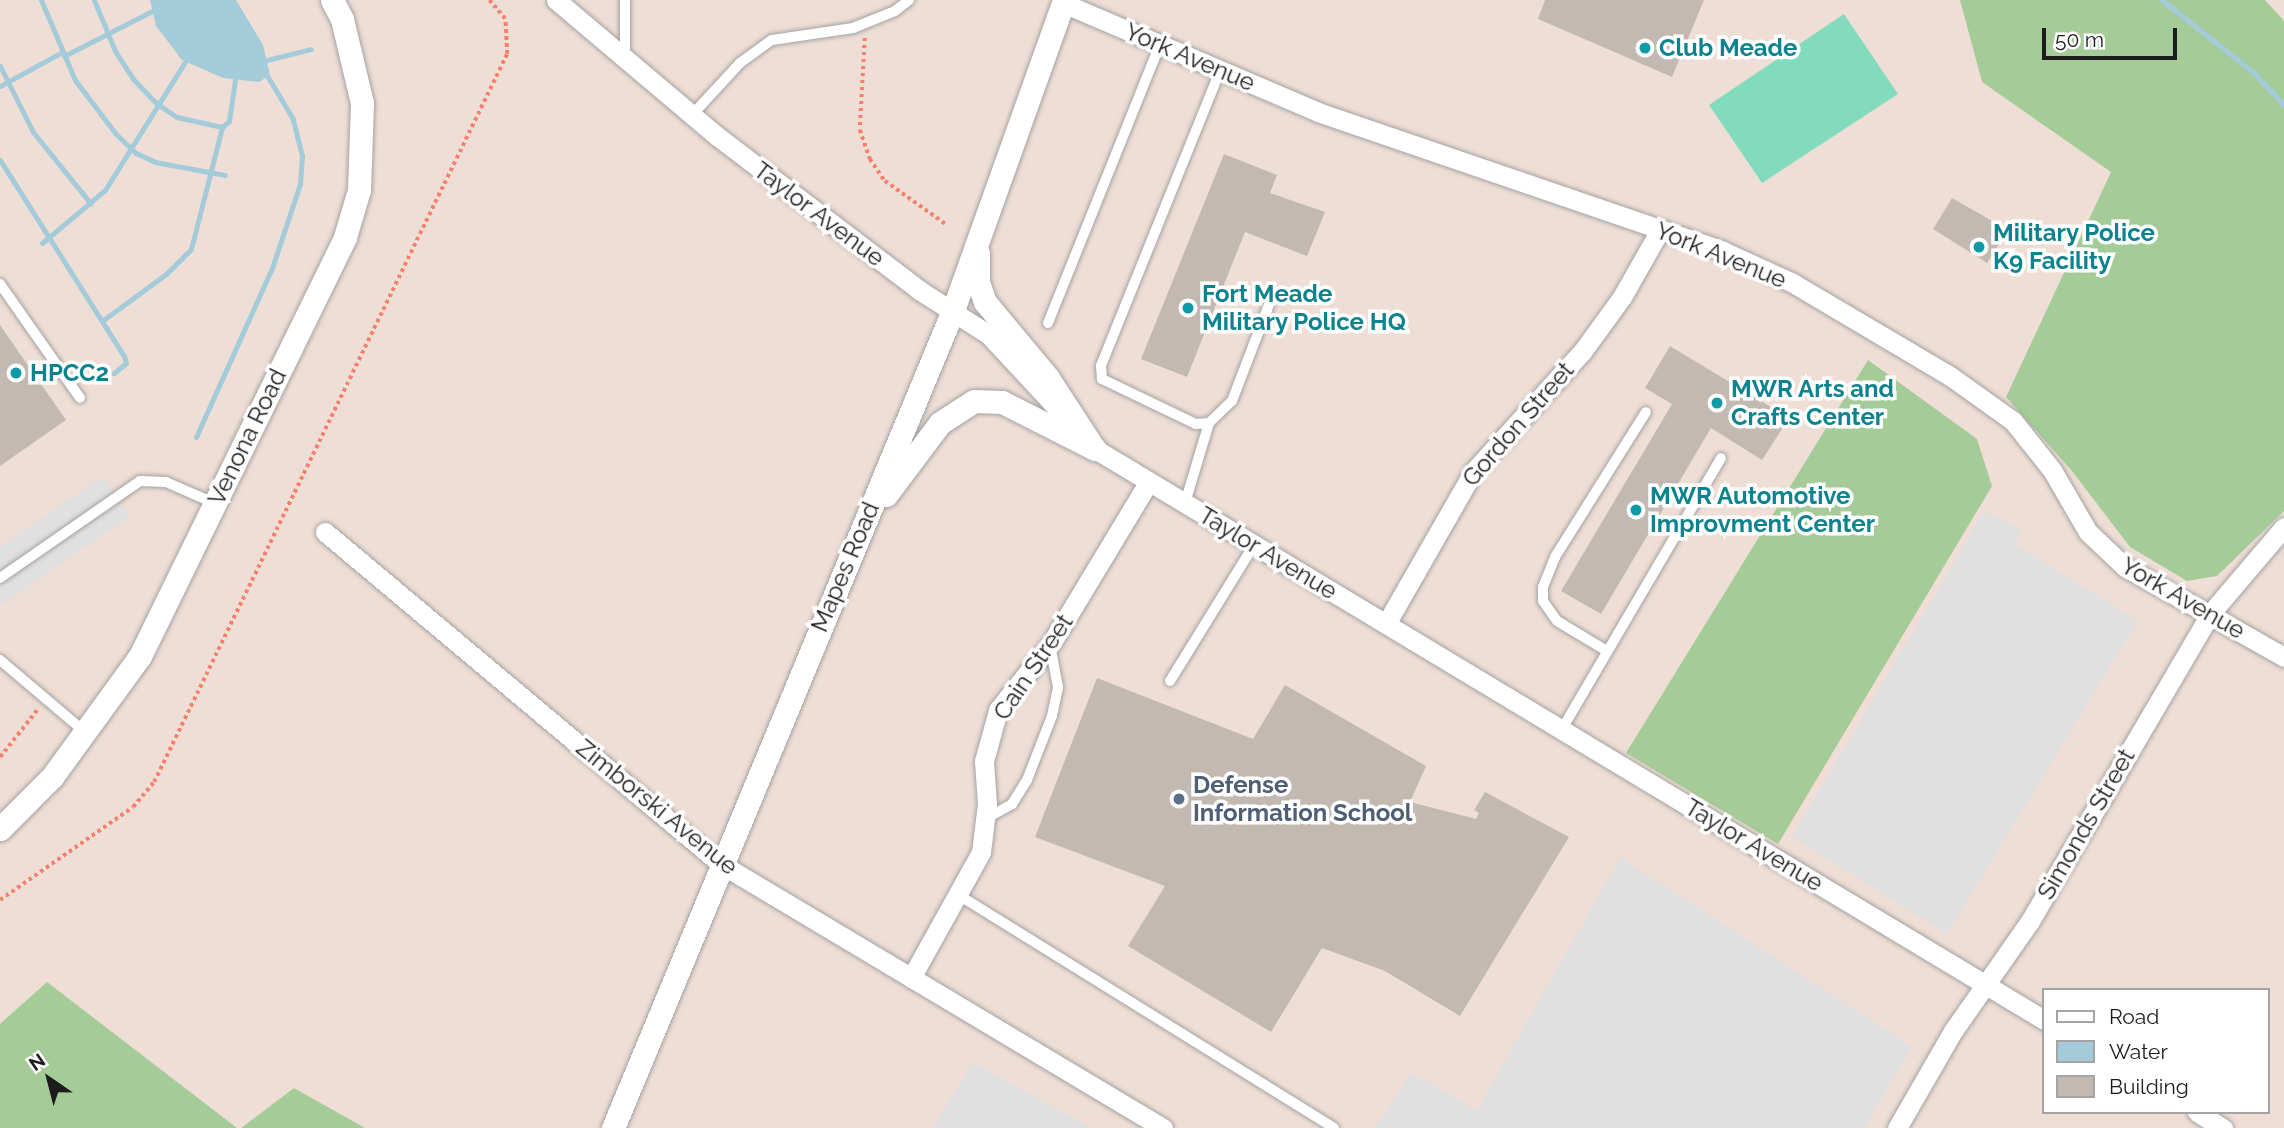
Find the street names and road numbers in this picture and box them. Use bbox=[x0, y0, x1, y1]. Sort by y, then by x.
street label: York Avenue bbox=[1120, 17, 1260, 97]
street label: Taylor Avenue bbox=[747, 155, 891, 273]
street label: York Avenue bbox=[1651, 216, 1791, 294]
street label: Gordon Street bbox=[1456, 356, 1580, 492]
street label: Venona Road bbox=[202, 364, 292, 510]
street label: Mapes Road bbox=[805, 498, 885, 636]
street label: Taylor Avenue bbox=[1193, 500, 1343, 606]
street label: York Avenue bbox=[2116, 551, 2250, 645]
street label: Cain Street bbox=[987, 609, 1079, 725]
street label: Zimborski Avenue bbox=[570, 733, 744, 881]
street label: Simonds Street bbox=[2031, 743, 2141, 905]
street label: Taylor Avenue bbox=[1679, 792, 1829, 898]

